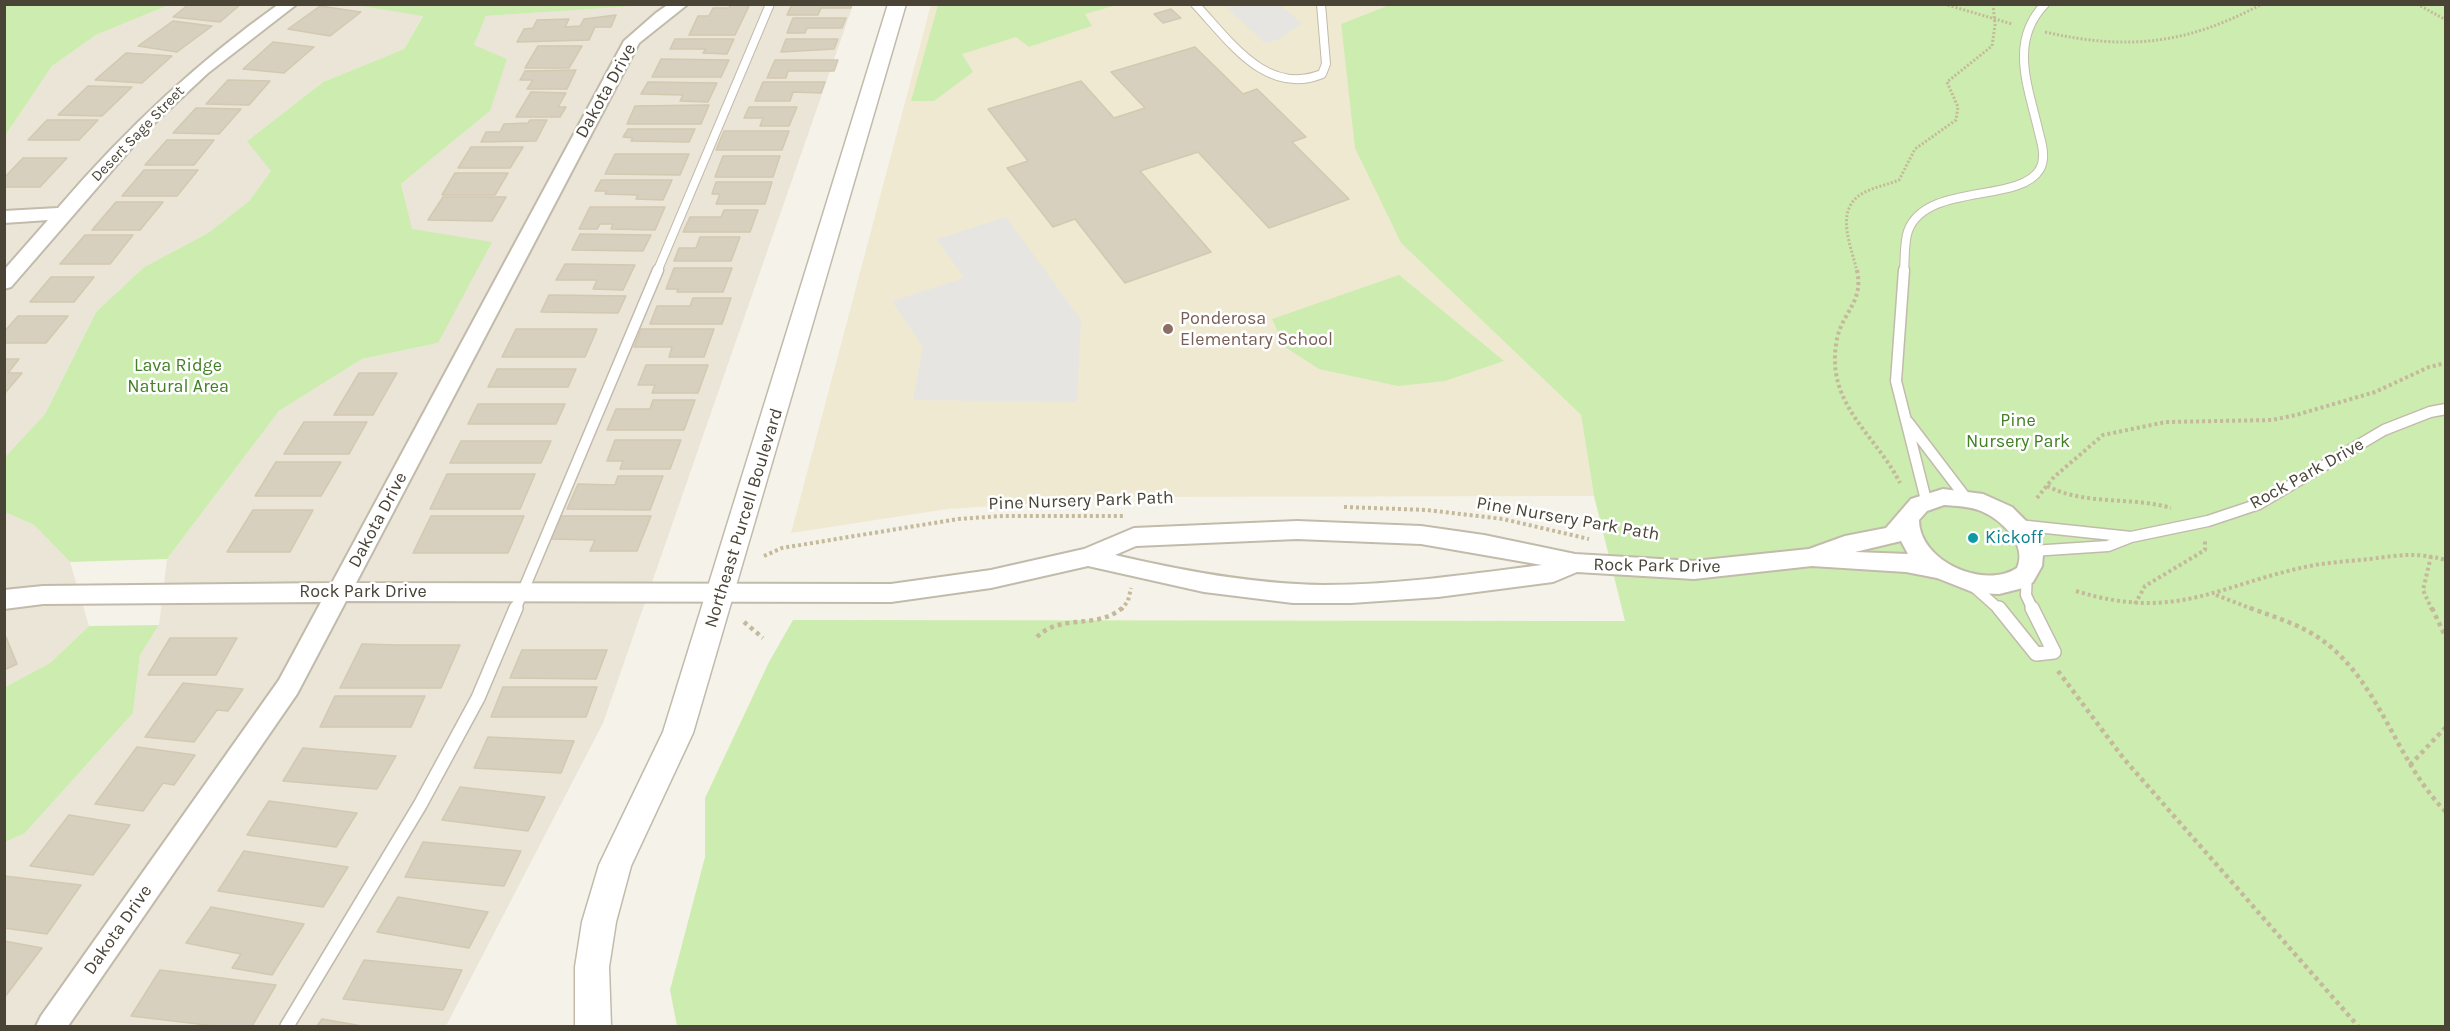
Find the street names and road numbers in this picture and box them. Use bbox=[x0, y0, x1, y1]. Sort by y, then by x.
street label: Dakota Drive bbox=[571, 40, 641, 142]
street label: Desert Sage Street bbox=[88, 82, 188, 186]
street label: Northeast Purcell Boulevard bbox=[700, 406, 788, 630]
street label: Rock Park Drive bbox=[2246, 434, 2368, 514]
street label: Dakota Drive bbox=[344, 469, 412, 571]
street label: Pine Nursery Park Path bbox=[988, 487, 1174, 515]
street label: Pine Nursery Park Path bbox=[1475, 492, 1661, 546]
street label: Rock Park Drive bbox=[1593, 554, 1721, 578]
street label: Rock Park Drive bbox=[299, 581, 427, 603]
street label: Dakota Drive bbox=[79, 881, 157, 979]

